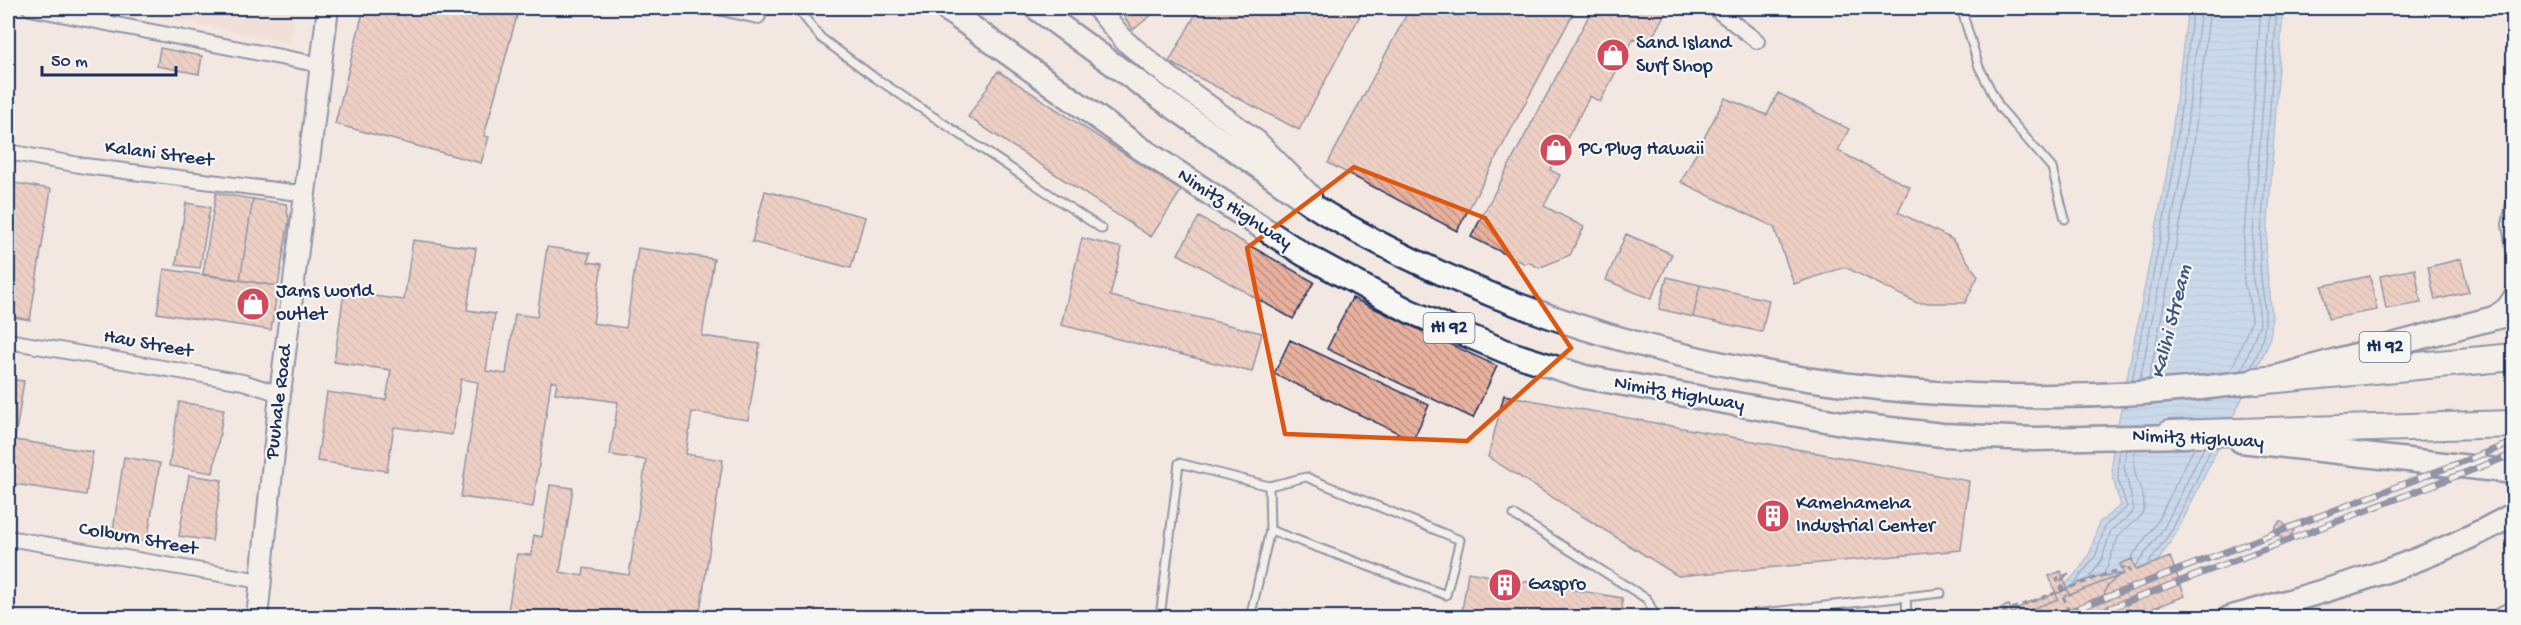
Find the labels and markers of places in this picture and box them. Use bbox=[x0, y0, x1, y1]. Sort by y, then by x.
place label: Sand Island Surf Shop bbox=[1636, 33, 1734, 79]
shop icon: Sand Island Surf Shop bbox=[1595, 37, 1631, 73]
shop icon: PC Plug Hawaii bbox=[1538, 132, 1574, 168]
place label: PC Plug Hawaii bbox=[1578, 139, 1704, 162]
place label: Jams world outlet bbox=[276, 281, 375, 327]
shop icon: Jams world outlet bbox=[235, 286, 271, 322]
place label: Kamehameha Industrial Center bbox=[1796, 493, 1937, 539]
building icon: Kamehameha Industrial Center bbox=[1755, 498, 1791, 534]
building icon: Gaspro bbox=[1487, 567, 1523, 603]
place label: Gaspro bbox=[1528, 574, 1586, 597]

